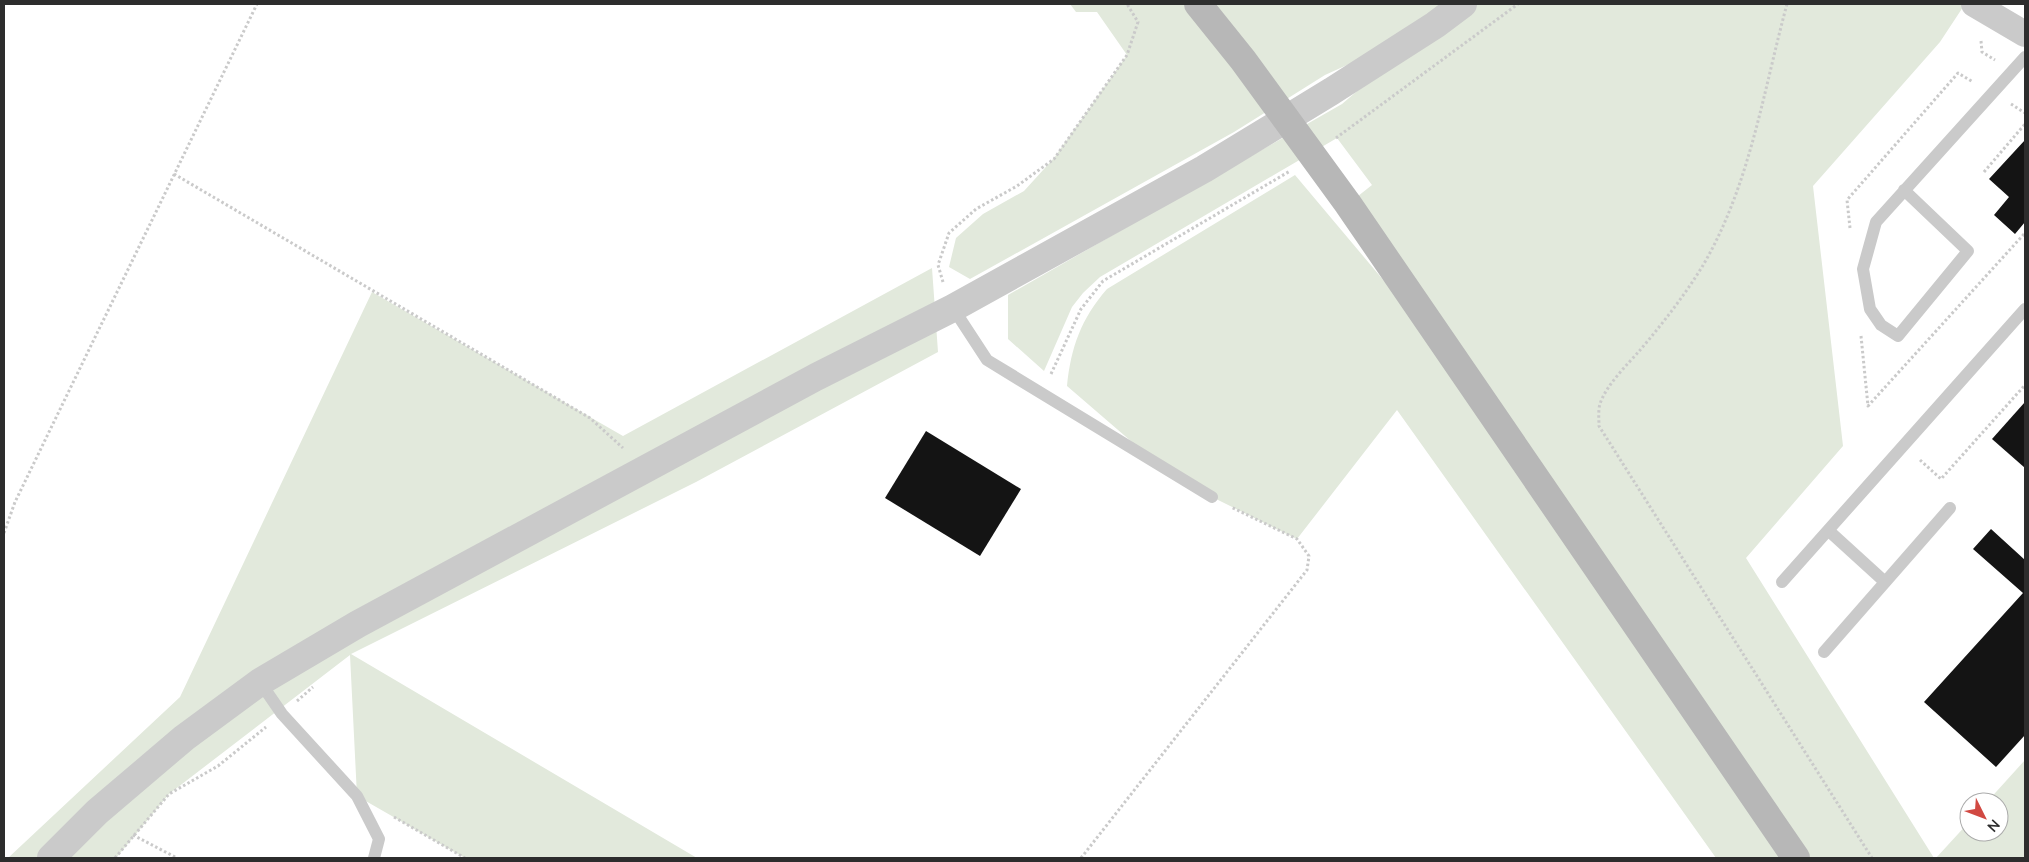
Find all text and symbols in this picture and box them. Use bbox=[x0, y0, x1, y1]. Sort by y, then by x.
north arrow bbox=[1959, 792, 2009, 842]
text: N bbox=[1983, 816, 2004, 836]

